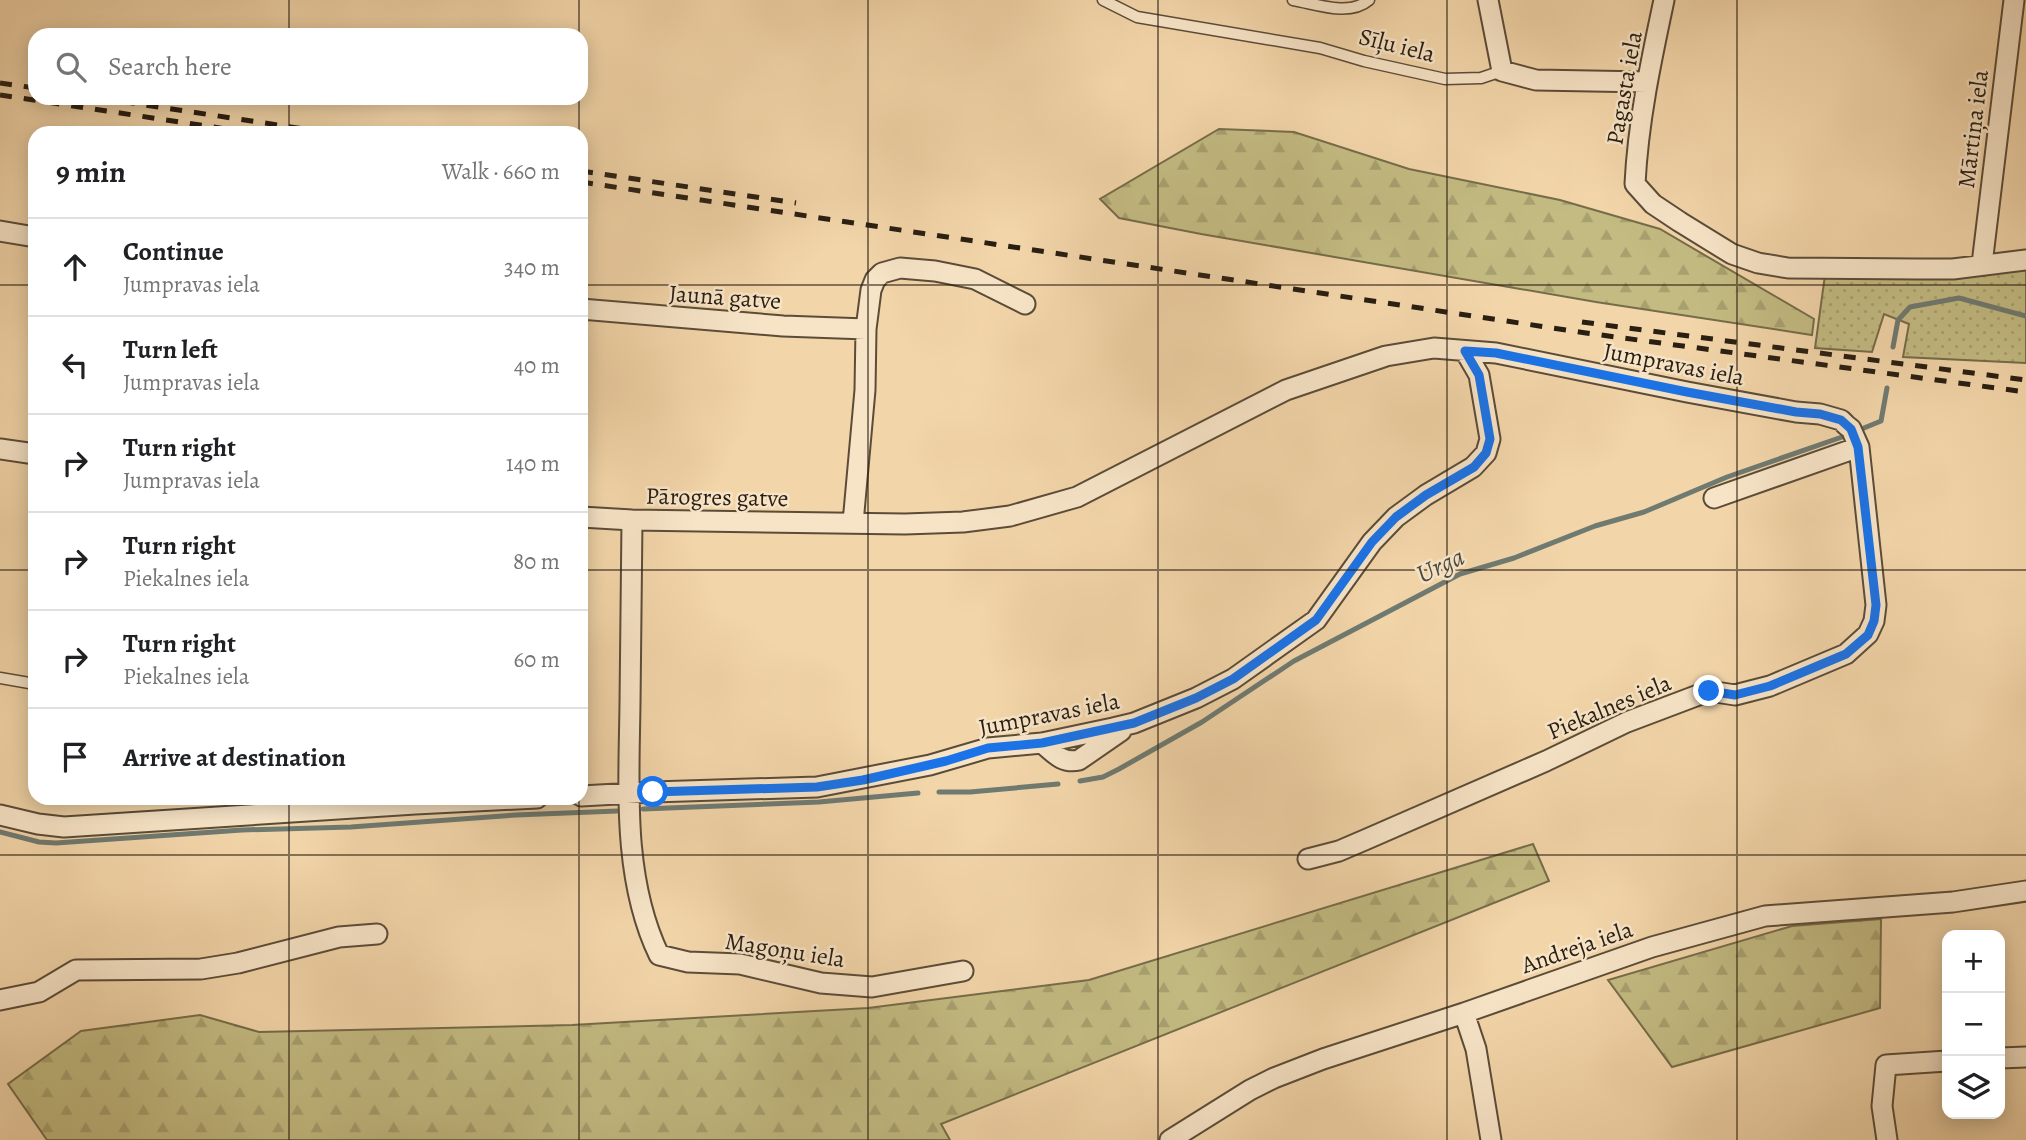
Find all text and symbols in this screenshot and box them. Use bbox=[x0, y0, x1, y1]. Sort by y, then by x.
street label: Sīļu iela bbox=[1356, 20, 1439, 70]
search box bbox=[28, 28, 588, 105]
street label: Pagasta iela bbox=[1598, 28, 1650, 147]
icon: search bbox=[52, 48, 90, 86]
text: Search here bbox=[108, 49, 232, 84]
street label: Mārtiņa iela bbox=[1950, 67, 1996, 190]
text: 9 min bbox=[56, 152, 126, 192]
text: Walk · 660 m bbox=[442, 156, 560, 187]
text: Continue bbox=[123, 234, 224, 269]
icon: ahead bbox=[56, 248, 94, 286]
text: 340 m bbox=[504, 252, 560, 283]
text: Jumpravas iela bbox=[123, 269, 260, 300]
street label: Jaunā gatve bbox=[668, 277, 782, 317]
text: Turn left bbox=[123, 332, 218, 367]
street label: Jumpravas iela bbox=[1601, 335, 1748, 393]
icon: left bbox=[56, 346, 94, 384]
text: 40 m bbox=[514, 350, 560, 381]
text: Jumpravas iela bbox=[123, 367, 260, 398]
text: Turn right bbox=[123, 430, 236, 465]
icon: right bbox=[56, 444, 94, 482]
text: 140 m bbox=[506, 448, 560, 479]
text: Jumpravas iela bbox=[123, 465, 260, 496]
street label: Pārogres gatve bbox=[645, 480, 789, 514]
text: Turn right bbox=[123, 528, 236, 563]
water label: Urga bbox=[1411, 539, 1470, 592]
icon: right bbox=[56, 542, 94, 580]
text: 80 m bbox=[513, 546, 560, 577]
text: Piekalnes iela bbox=[123, 563, 249, 594]
text: Turn right bbox=[123, 626, 236, 661]
icon: right bbox=[56, 640, 94, 678]
text: 60 m bbox=[513, 644, 560, 675]
text: Piekalnes iela bbox=[123, 661, 249, 692]
street label: Piekalnes iela bbox=[1542, 666, 1677, 747]
route end bbox=[1693, 675, 1724, 706]
street label: Jumpravas iela bbox=[976, 685, 1123, 743]
icon: arrive bbox=[56, 738, 94, 776]
text: Arrive at destination bbox=[123, 740, 346, 775]
route start bbox=[637, 776, 668, 807]
street label: Andreja iela bbox=[1516, 913, 1638, 981]
street label: Magoņu iela bbox=[723, 925, 848, 975]
map controls bbox=[1942, 930, 2005, 1119]
button: + bbox=[1942, 930, 2005, 993]
button: − bbox=[1942, 993, 2005, 1056]
button: layers bbox=[1942, 1056, 2005, 1119]

